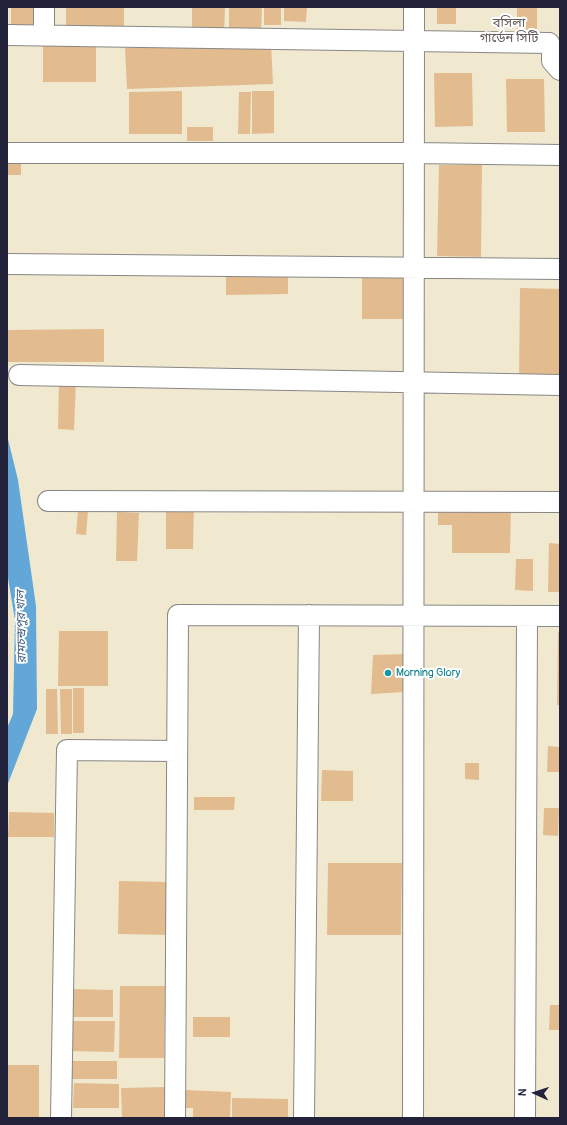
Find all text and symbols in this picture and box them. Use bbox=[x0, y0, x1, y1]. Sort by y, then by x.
district label: বসিলা গার্ডেন সিটি bbox=[480, 16, 538, 47]
water label: রামচন্দ্রপুর খাল bbox=[14, 590, 30, 664]
place label: Morning Glory bbox=[396, 666, 460, 680]
marker: Morning Glory bbox=[383, 668, 393, 678]
north arrow bbox=[515, 1073, 555, 1113]
text: N bbox=[516, 1088, 529, 1096]

